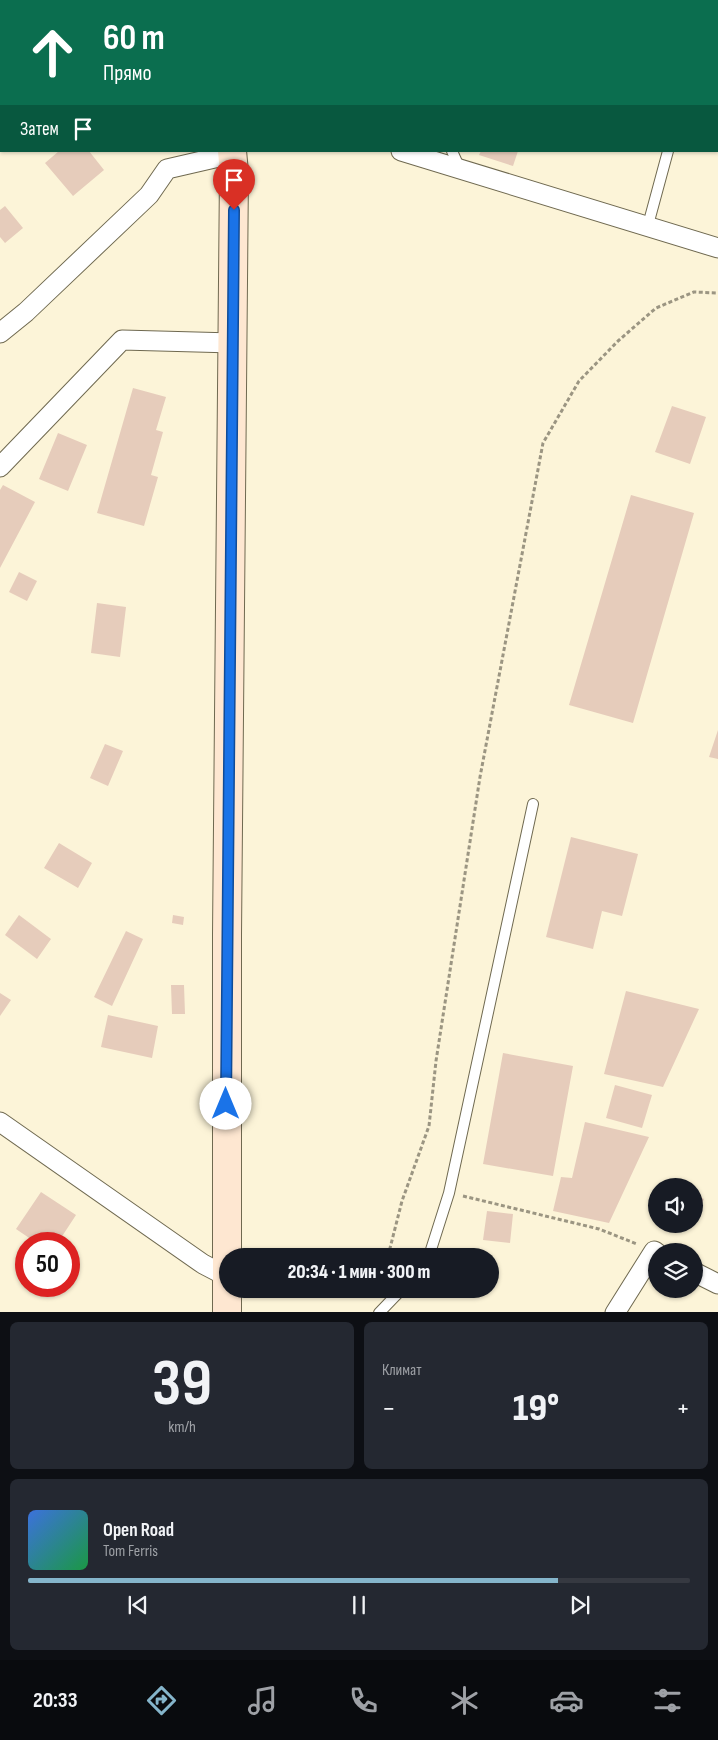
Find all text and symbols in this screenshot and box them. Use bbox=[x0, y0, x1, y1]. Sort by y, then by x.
text: 60 m bbox=[103, 17, 165, 60]
icon: ahead bbox=[20, 20, 85, 85]
text: Прямо bbox=[103, 60, 152, 87]
icon: arrive bbox=[69, 115, 97, 143]
text: Затем bbox=[20, 118, 59, 141]
pin bbox=[213, 159, 255, 210]
icon: arrive bbox=[220, 166, 248, 194]
position arrow bbox=[199, 1077, 251, 1129]
map controls bbox=[648, 1178, 703, 1298]
button: sound bbox=[648, 1178, 703, 1233]
speed limit sign: 50 bbox=[15, 1232, 80, 1297]
button: layers bbox=[648, 1243, 703, 1298]
text: 20:34 · 1 мин · 300 m bbox=[288, 1261, 430, 1284]
text: 39 bbox=[152, 1346, 212, 1424]
text: Климат bbox=[382, 1361, 422, 1380]
text: 19° bbox=[513, 1386, 559, 1431]
text: − bbox=[382, 1392, 396, 1425]
text: + bbox=[676, 1392, 690, 1425]
text: km/h bbox=[168, 1418, 196, 1437]
text: Open Road bbox=[103, 1519, 174, 1542]
text: Tom Ferris bbox=[103, 1542, 158, 1561]
icon: previous bbox=[124, 1591, 152, 1619]
icon: pause bbox=[345, 1591, 373, 1619]
icon: next bbox=[566, 1591, 594, 1619]
icon: directions bbox=[144, 1683, 179, 1718]
icon: music bbox=[245, 1683, 280, 1718]
icon: phone bbox=[346, 1683, 381, 1718]
icon: climate bbox=[447, 1683, 482, 1718]
icon: car bbox=[549, 1683, 584, 1718]
icon: filters bbox=[650, 1683, 685, 1718]
text: 20:33 bbox=[33, 1687, 78, 1714]

